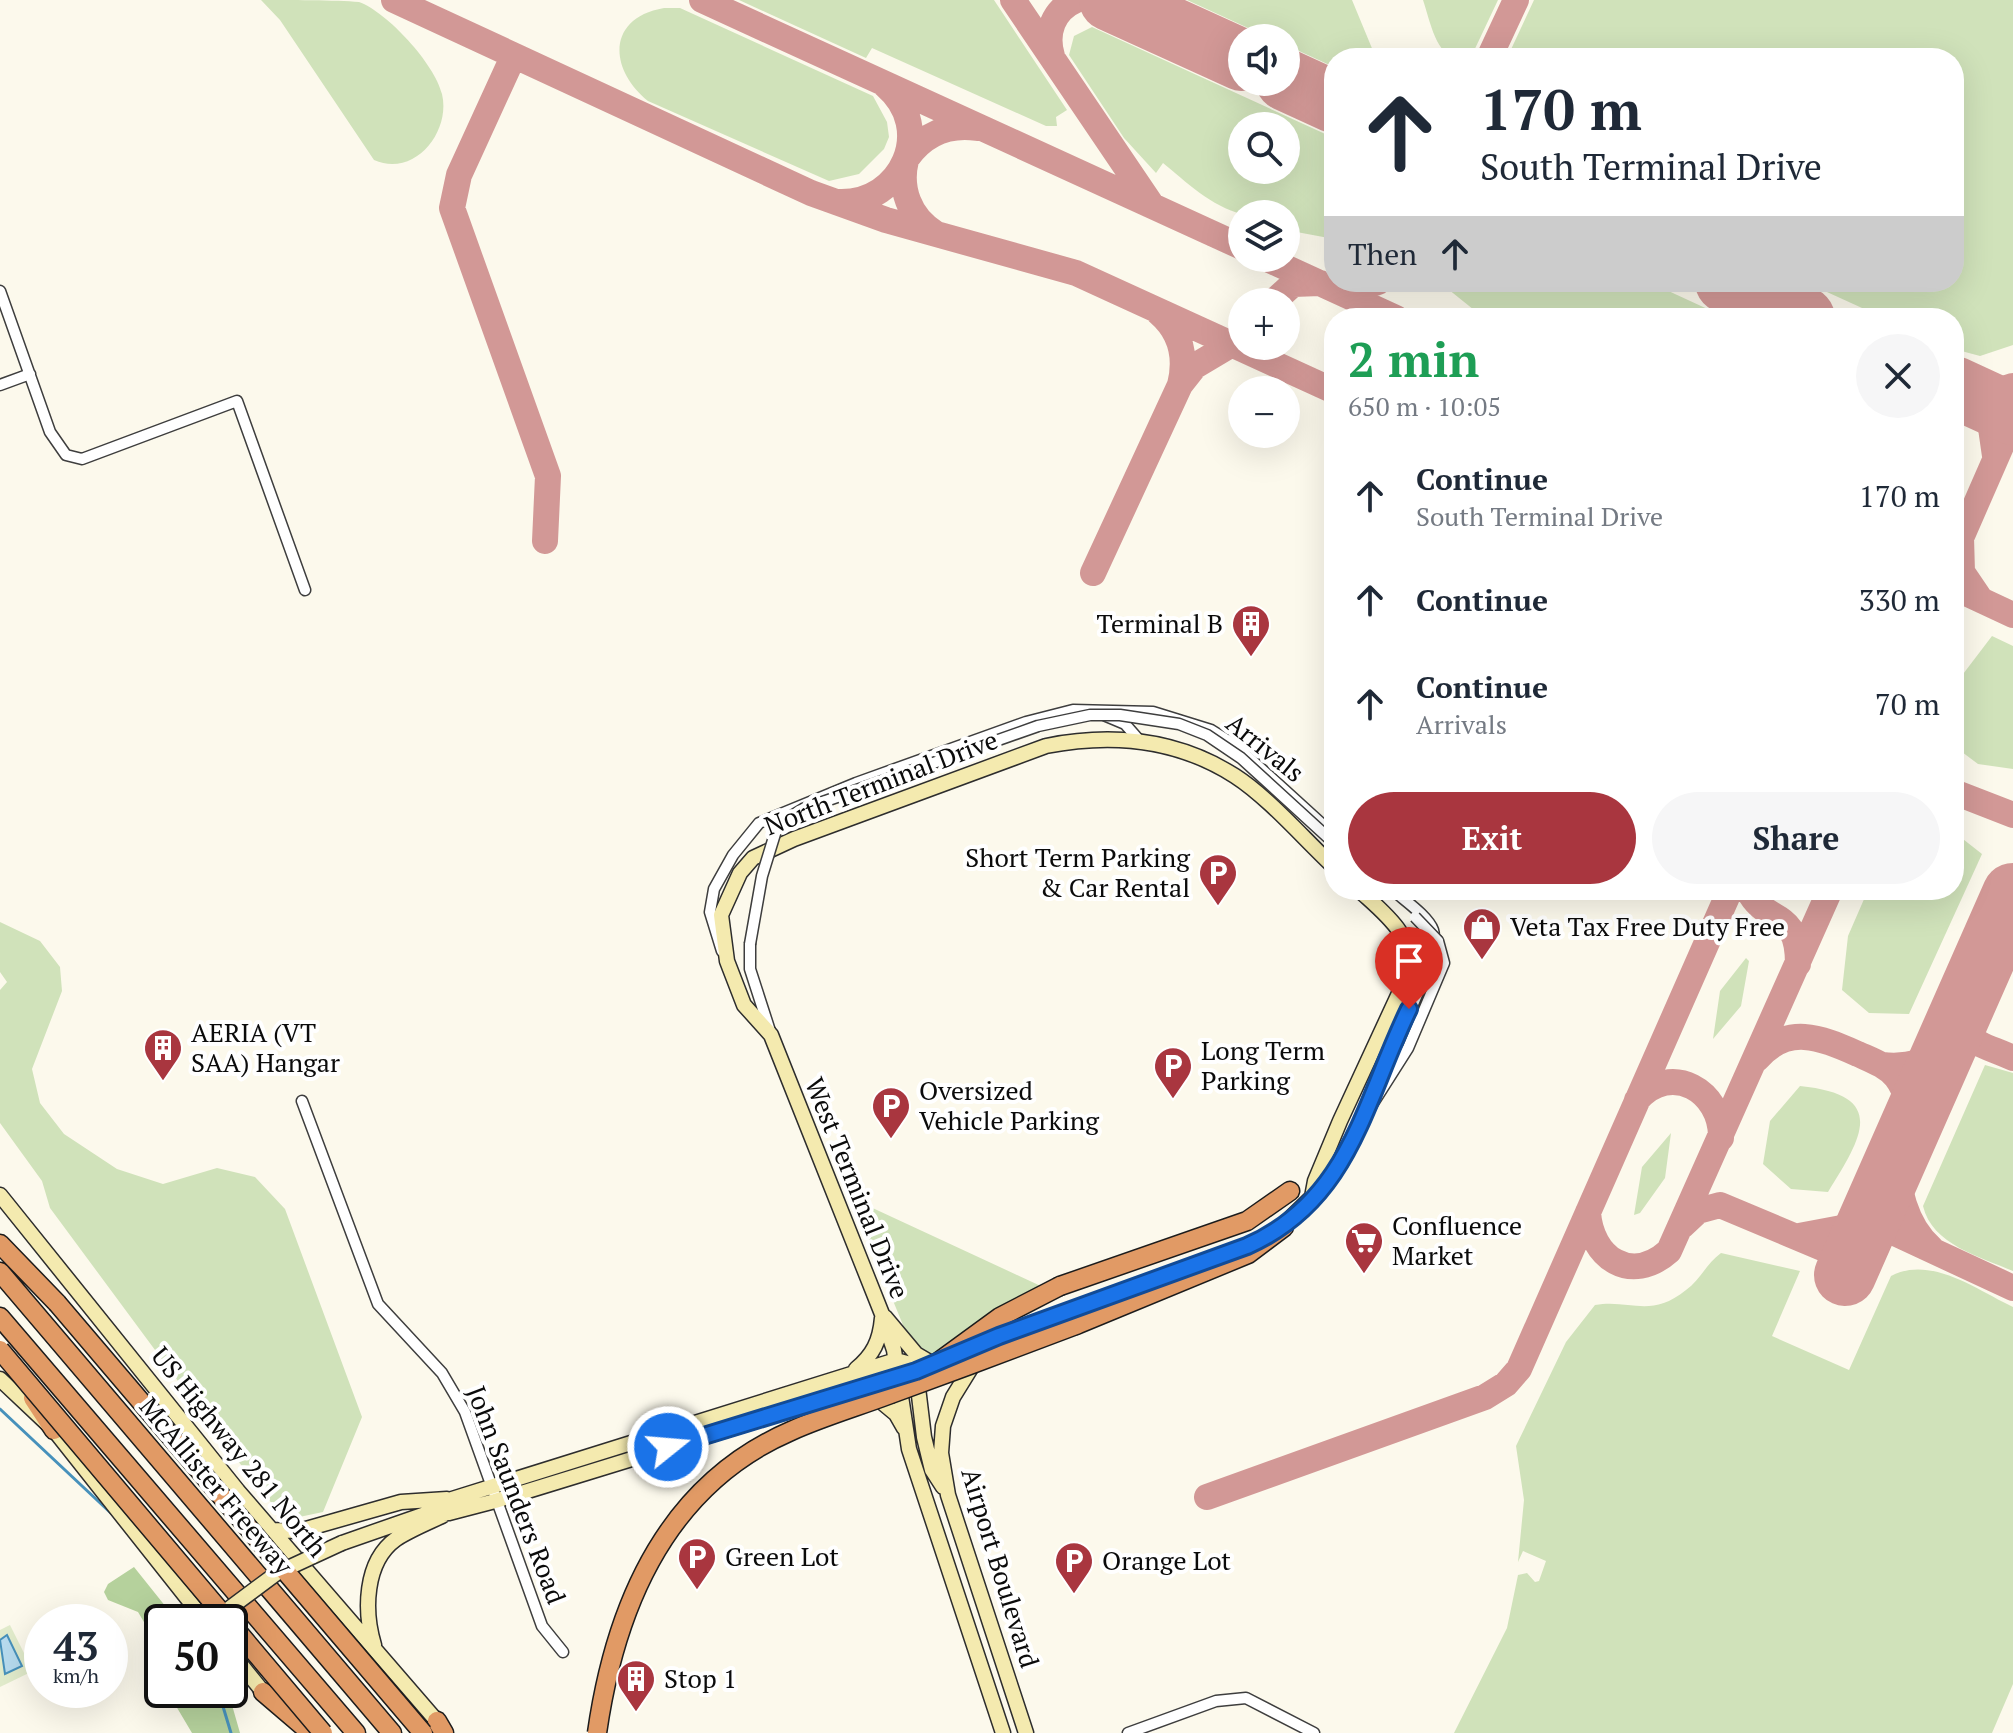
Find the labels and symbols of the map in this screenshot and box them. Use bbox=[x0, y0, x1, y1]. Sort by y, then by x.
building icon: Terminal B bbox=[1230, 603, 1272, 658]
place label: Terminal B bbox=[1097, 606, 1223, 640]
street label: Arrivals bbox=[1220, 705, 1312, 789]
street label: North Terminal Drive bbox=[759, 722, 1002, 842]
place label: Short Term Parking & Car Rental bbox=[965, 840, 1190, 904]
parking icon: Short Term Parking & Car Rental bbox=[1197, 852, 1239, 907]
shop icon: Veta Tax Free Duty Free bbox=[1461, 906, 1503, 961]
place label: Veta Tax Free Duty Free bbox=[1510, 909, 1785, 943]
pin bbox=[1375, 927, 1443, 1009]
place label: AERIA (VT SAA) Hangar bbox=[191, 1015, 340, 1079]
building icon: AERIA (VT SAA) Hangar bbox=[142, 1027, 184, 1082]
place label: Long Term Parking bbox=[1201, 1033, 1325, 1097]
parking icon: Long Term Parking bbox=[1152, 1045, 1194, 1100]
street label: West Terminal Drive bbox=[798, 1072, 918, 1303]
place label: Oversized Vehicle Parking bbox=[919, 1073, 1099, 1137]
parking icon: Oversized Vehicle Parking bbox=[870, 1085, 912, 1140]
place label: Confluence Market bbox=[1392, 1208, 1522, 1272]
supermarket icon: Confluence Market bbox=[1343, 1220, 1385, 1275]
street label: US Highway 281 North bbox=[144, 1339, 335, 1564]
street label: John Saunders Road bbox=[460, 1381, 574, 1608]
street label: McAllister Freeway bbox=[133, 1390, 302, 1582]
position arrow bbox=[626, 1405, 710, 1489]
street label: Airport Boulevard bbox=[954, 1464, 1047, 1672]
parking icon: Green Lot bbox=[676, 1536, 718, 1591]
place label: Green Lot bbox=[725, 1539, 839, 1573]
parking icon: Orange Lot bbox=[1053, 1540, 1095, 1595]
place label: Orange Lot bbox=[1102, 1543, 1231, 1577]
speed limit sign: 50 bbox=[144, 1604, 248, 1708]
building icon: Stop 1 bbox=[615, 1658, 657, 1713]
place label: Stop 1 bbox=[664, 1661, 737, 1695]

